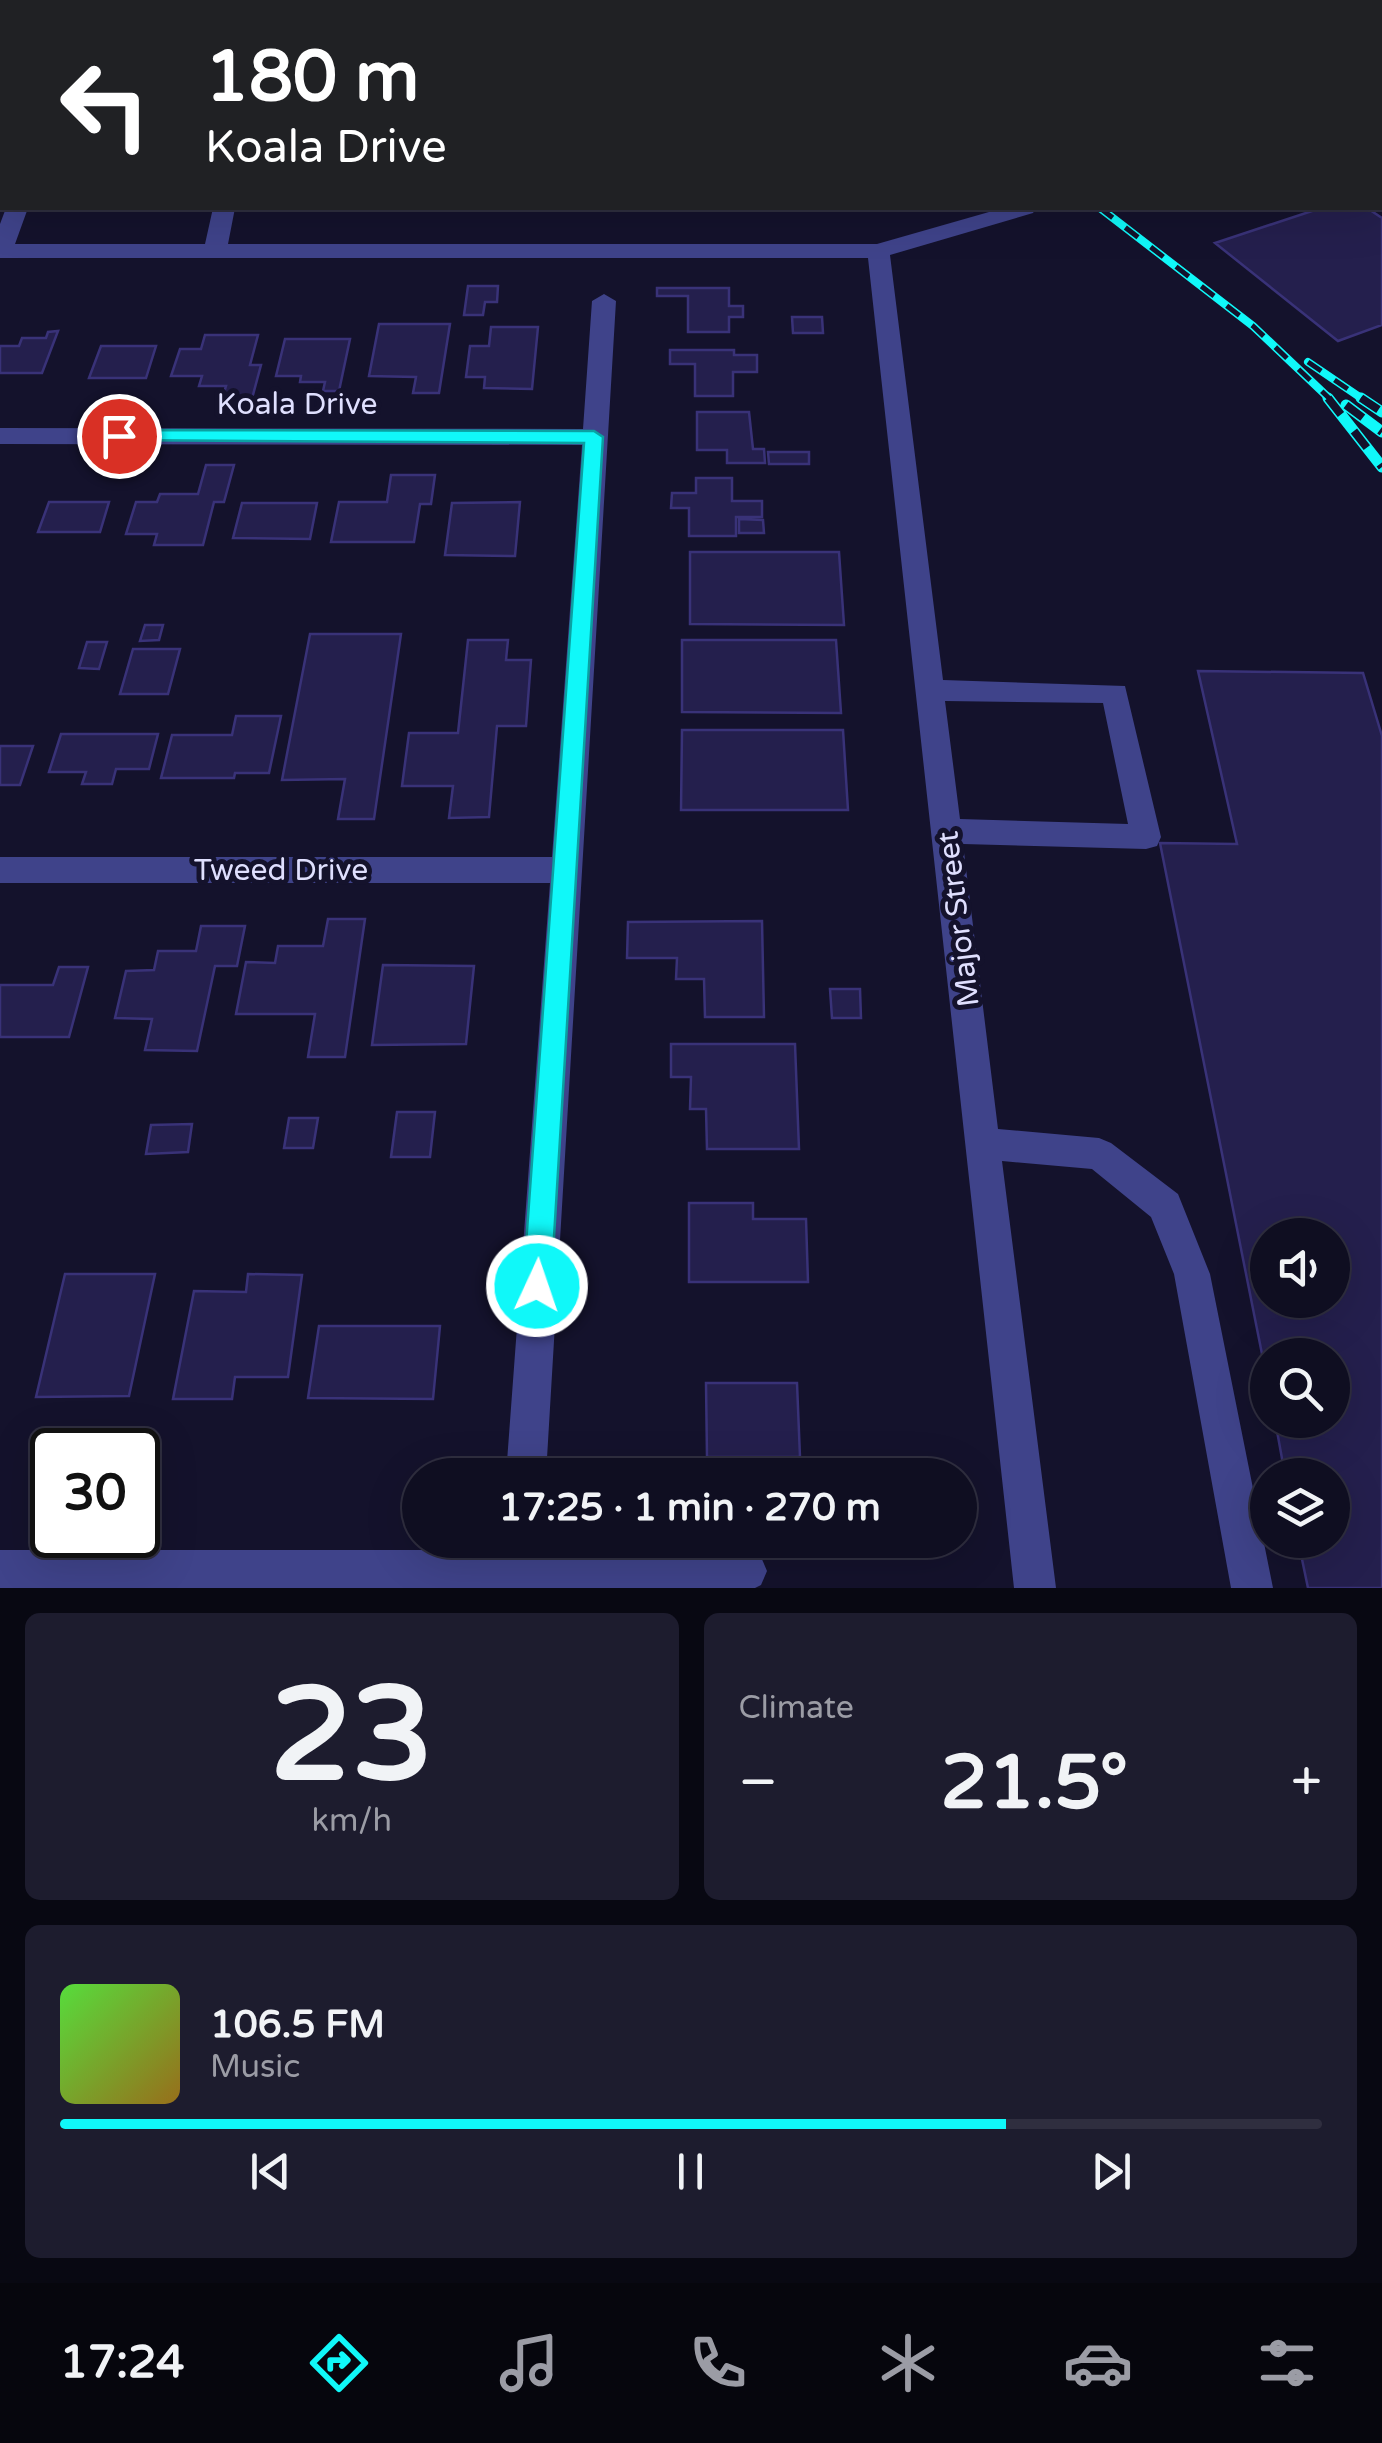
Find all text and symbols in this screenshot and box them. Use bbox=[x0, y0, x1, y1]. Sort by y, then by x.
text: 180 m bbox=[205, 36, 419, 120]
icon: left bbox=[40, 40, 170, 170]
text: Koala Drive bbox=[205, 121, 447, 175]
street label: Koala Drive bbox=[216, 386, 378, 423]
pin bbox=[77, 394, 162, 479]
icon: arrive bbox=[92, 409, 147, 464]
street label: Major Street bbox=[929, 829, 988, 1009]
street label: Tweed Drive bbox=[194, 852, 368, 889]
map controls bbox=[1250, 1218, 1350, 1558]
button: sound bbox=[1250, 1218, 1350, 1318]
position arrow bbox=[485, 1234, 589, 1338]
button: search bbox=[1250, 1338, 1350, 1438]
speed limit sign: 30 bbox=[30, 1428, 160, 1558]
button: layers bbox=[1250, 1458, 1350, 1558]
text: 17:25 · 1 min · 270 m bbox=[498, 1485, 881, 1531]
text: 23 bbox=[270, 1659, 433, 1815]
text: Climate bbox=[739, 1689, 854, 1727]
text: 21.5° bbox=[941, 1738, 1128, 1828]
text: − bbox=[739, 1750, 778, 1816]
text: + bbox=[1291, 1750, 1322, 1816]
text: km/h bbox=[312, 1802, 392, 1840]
text: 106.5 FM bbox=[210, 2002, 385, 2048]
text: Music bbox=[210, 2048, 300, 2086]
icon: previous bbox=[243, 2144, 298, 2199]
icon: pause bbox=[663, 2144, 718, 2199]
icon: next bbox=[1084, 2144, 1139, 2199]
icon: directions bbox=[304, 2328, 374, 2398]
icon: music bbox=[494, 2328, 564, 2398]
icon: phone bbox=[683, 2328, 753, 2398]
icon: climate bbox=[873, 2328, 943, 2398]
icon: car bbox=[1063, 2328, 1133, 2398]
icon: filters bbox=[1252, 2328, 1322, 2398]
text: 17:24 bbox=[60, 2336, 185, 2390]

